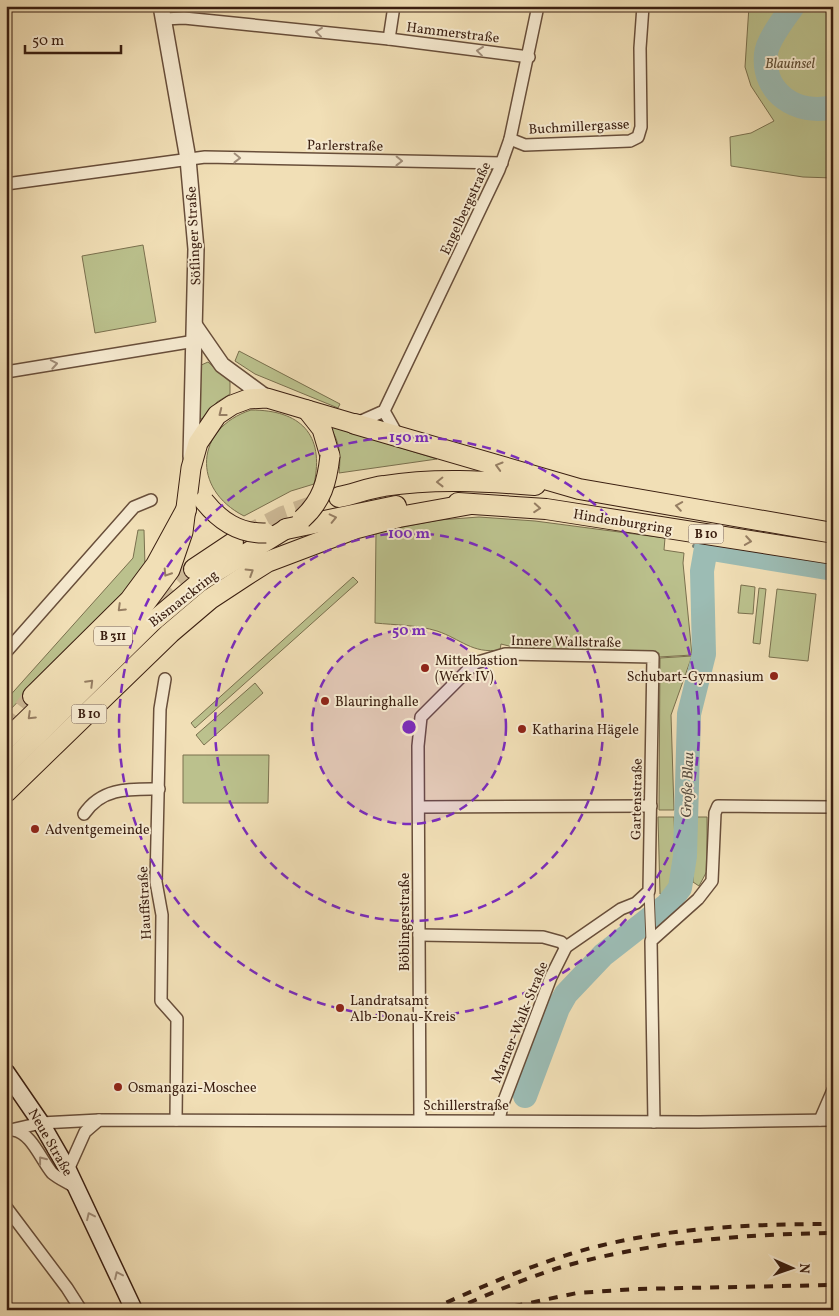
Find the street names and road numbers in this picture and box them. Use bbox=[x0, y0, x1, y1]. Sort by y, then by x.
street label: Hammerstraße bbox=[405, 18, 501, 49]
street label: Buchmillergasse bbox=[528, 115, 630, 140]
street label: Parlerstraße bbox=[307, 136, 384, 157]
street label: Engelbergstraße bbox=[436, 159, 496, 258]
street label: Söflinger Straße bbox=[182, 185, 207, 286]
street label: Hindenburgring bbox=[572, 505, 674, 540]
road number: B 10 bbox=[688, 524, 724, 544]
street label: Bismarckring bbox=[145, 566, 223, 632]
road number: B 311 bbox=[94, 626, 132, 646]
street label: Innere Wallstraße bbox=[511, 632, 622, 653]
road number: B 10 bbox=[72, 704, 106, 724]
street label: Gartenstraße bbox=[627, 758, 648, 840]
street label: Hauffstraße bbox=[134, 865, 157, 940]
street label: Böblingerstraße bbox=[396, 872, 415, 971]
street label: Marner-Walk-Straße bbox=[487, 959, 554, 1086]
street label: Schillerstraße bbox=[423, 1097, 509, 1116]
street label: Neue Straße bbox=[23, 1106, 77, 1180]

